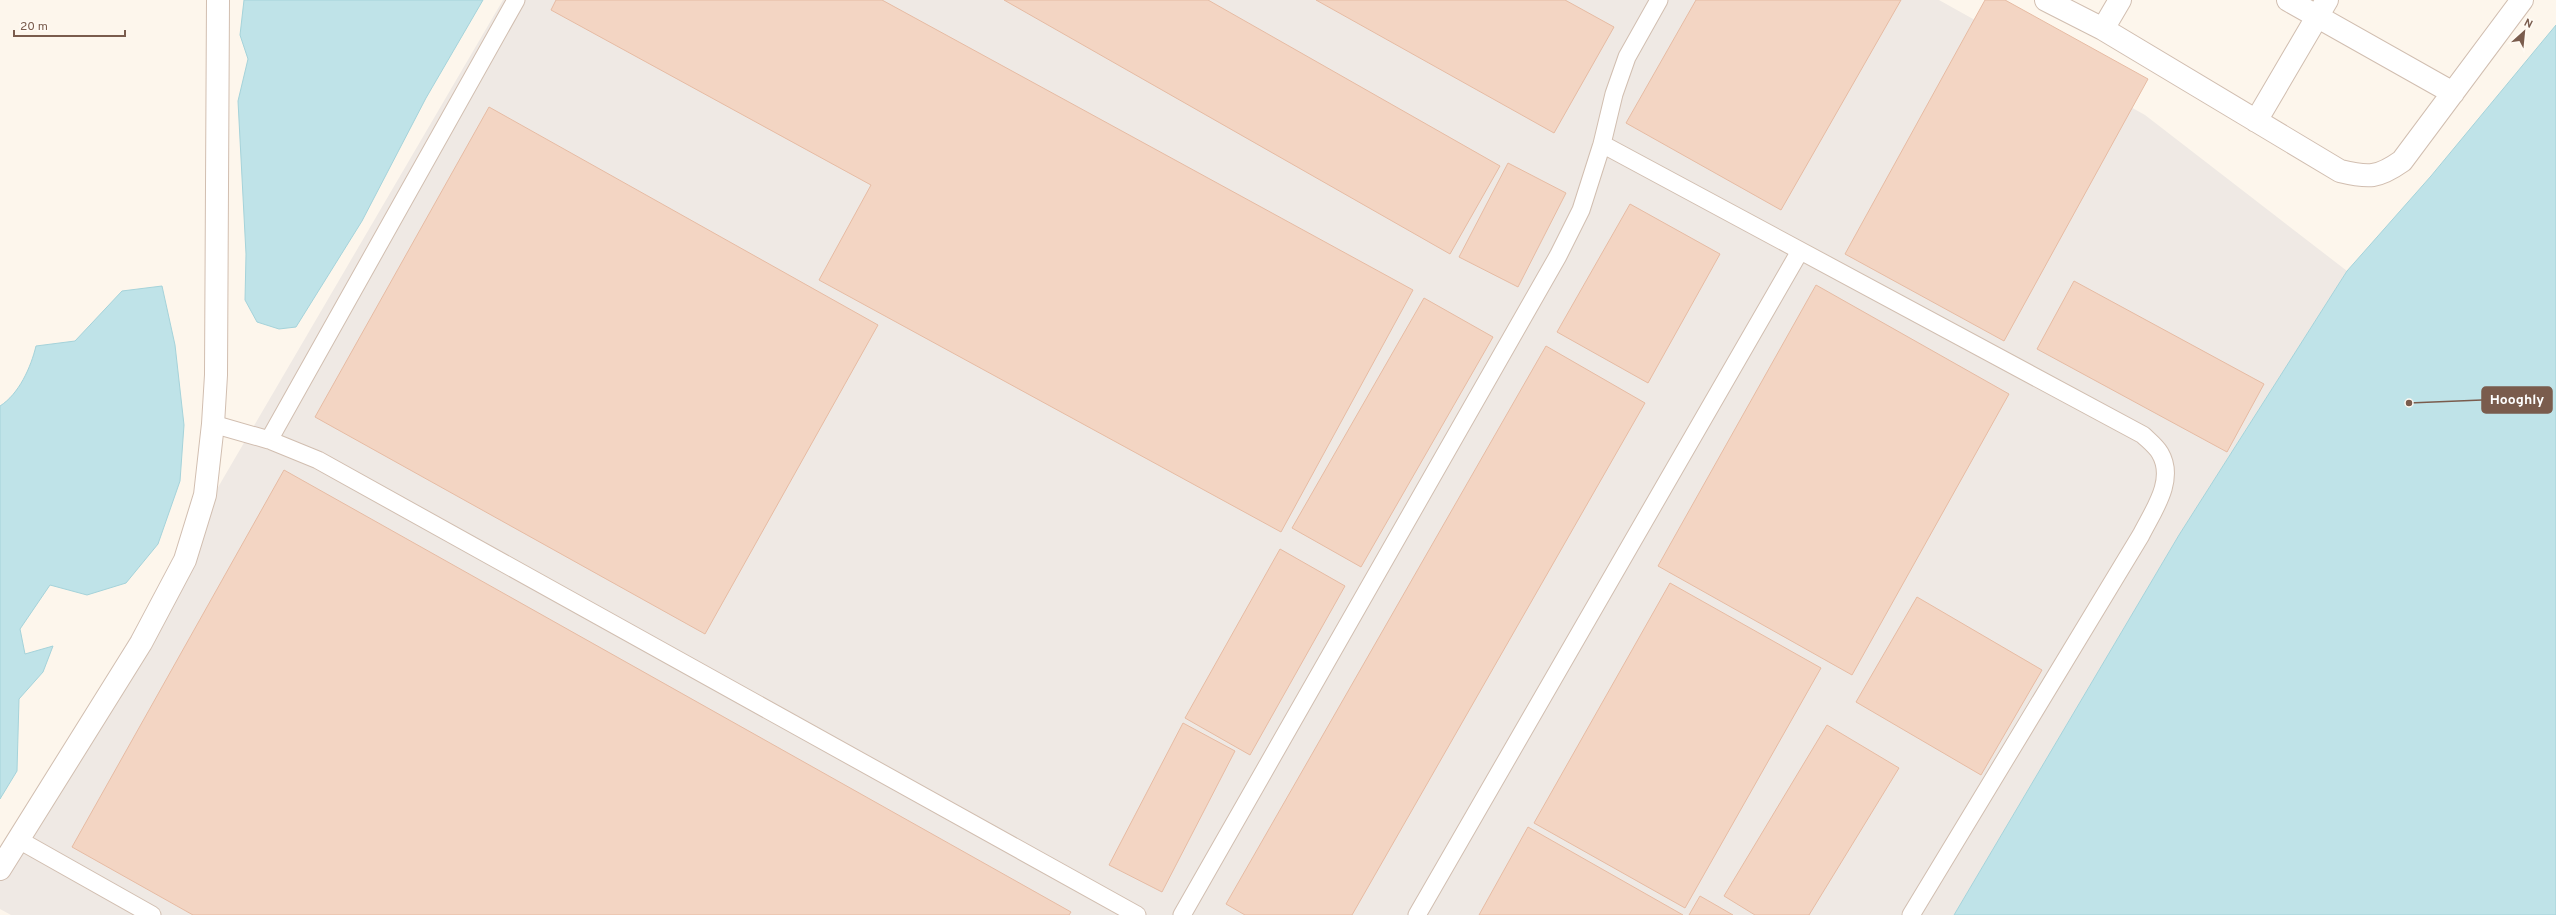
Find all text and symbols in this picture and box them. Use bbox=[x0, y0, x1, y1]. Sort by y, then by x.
scale bar bbox=[14, 12, 125, 38]
north arrow bbox=[2504, 12, 2544, 52]
text: N bbox=[2521, 16, 2535, 32]
text: 20 m bbox=[20, 19, 48, 35]
callout: Hooghly bbox=[2482, 387, 2552, 413]
text: Hooghly bbox=[2490, 392, 2544, 409]

